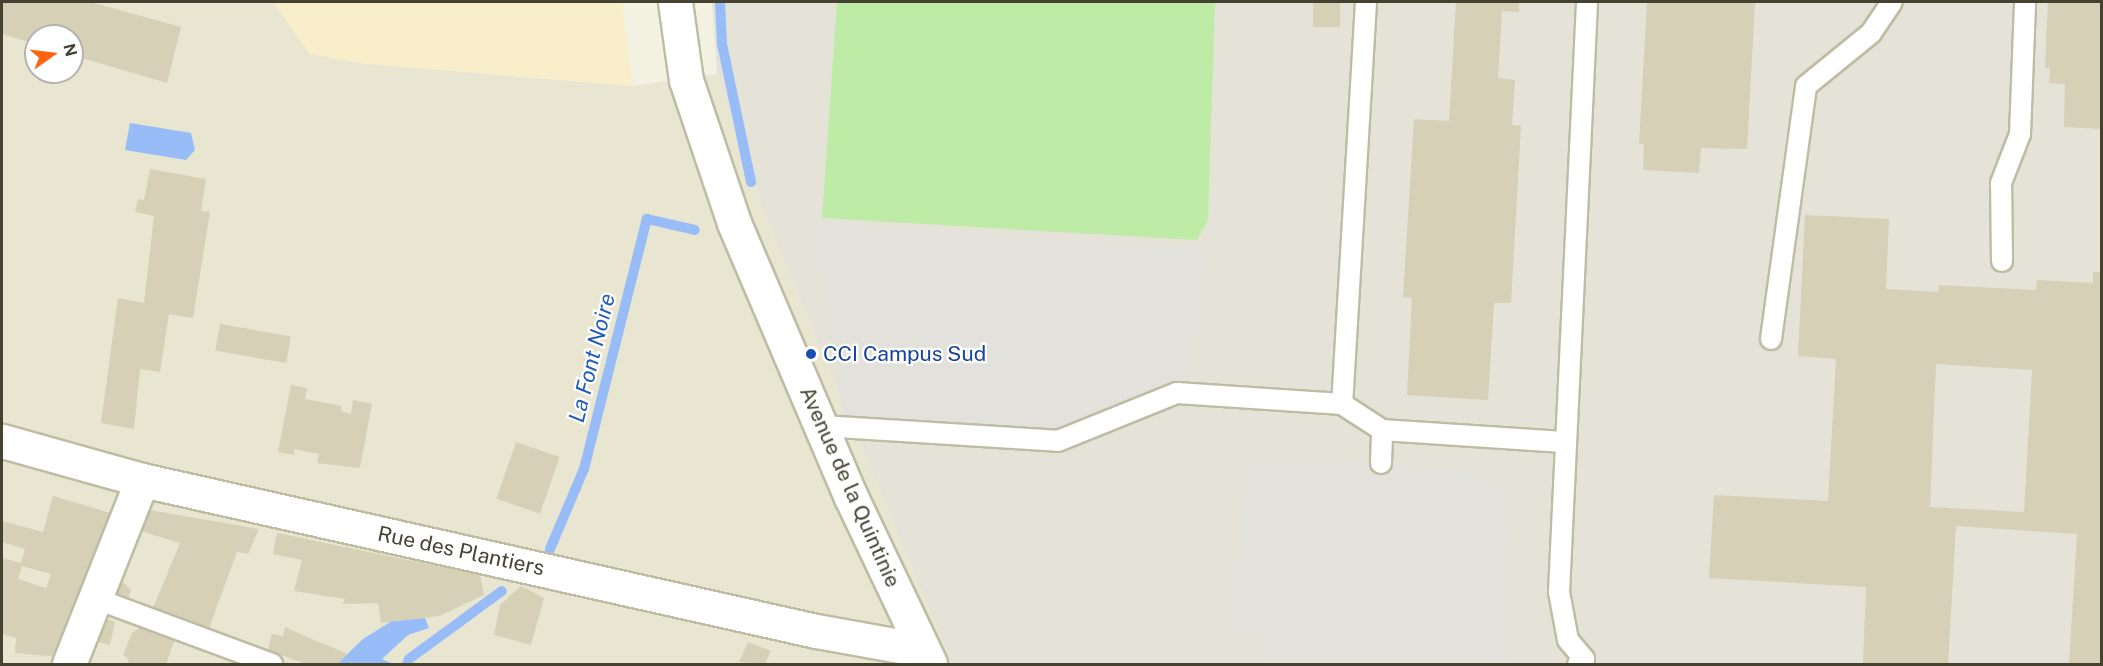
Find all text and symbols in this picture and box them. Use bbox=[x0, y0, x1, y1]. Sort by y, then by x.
north arrow bbox=[24, 24, 84, 84]
text: N bbox=[59, 42, 81, 58]
water label: La Font Noire bbox=[563, 291, 621, 425]
place label: CCI Campus Sud bbox=[823, 341, 986, 367]
marker: CCI Campus Sud bbox=[804, 347, 818, 361]
street label: Avenue de la Quintinie bbox=[794, 383, 906, 591]
street label: Rue des Plantiers bbox=[375, 521, 547, 581]

